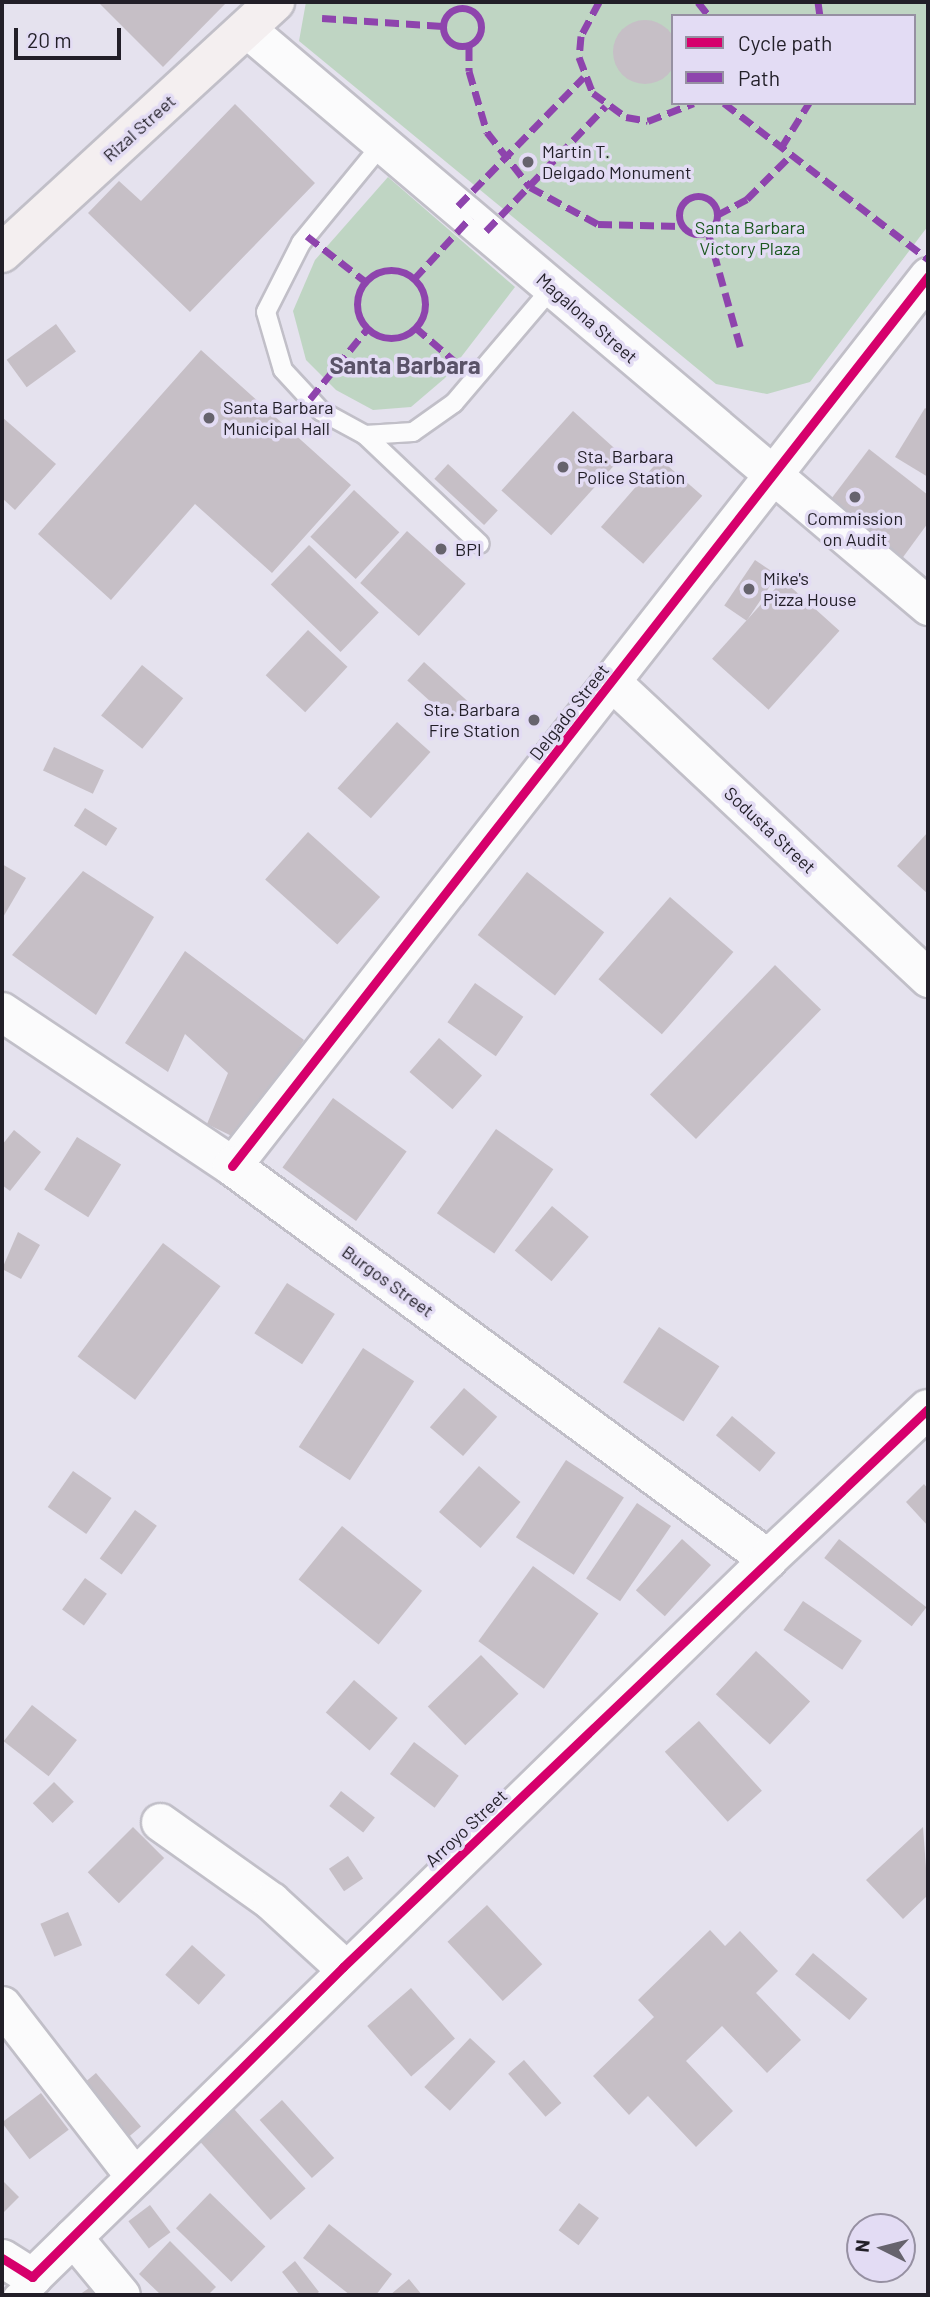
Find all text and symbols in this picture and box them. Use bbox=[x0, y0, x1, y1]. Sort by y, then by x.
scale bar bbox=[18, 14, 124, 58]
legend bbox=[671, 14, 916, 105]
text: 20 m bbox=[27, 27, 72, 52]
text: Cycle path bbox=[738, 30, 832, 55]
text: Path bbox=[738, 65, 780, 90]
street label: Rizal Street bbox=[98, 90, 180, 166]
place label: Martin T. Delgado Monument bbox=[542, 141, 692, 184]
marker: Martin T. Delgado Monument bbox=[520, 154, 536, 170]
park label: Santa Barbara Victory Plaza bbox=[695, 217, 805, 260]
street label: Magalona Street bbox=[532, 268, 642, 368]
district label: Santa Barbara bbox=[329, 351, 481, 379]
place label: Santa Barbara Municipal Hall bbox=[223, 397, 333, 440]
marker: Santa Barbara Municipal Hall bbox=[201, 410, 217, 426]
place label: Sta. Barbara Police Station bbox=[577, 446, 685, 489]
marker: Sta. Barbara Police Station bbox=[555, 459, 571, 475]
marker: Commission on Audit bbox=[847, 489, 863, 505]
place label: Commission on Audit bbox=[807, 508, 903, 550]
place label: BPI bbox=[455, 538, 482, 560]
marker: BPI bbox=[433, 541, 449, 557]
place label: Mike's Pizza House bbox=[763, 568, 857, 610]
marker: Mike's Pizza House bbox=[741, 581, 757, 597]
street label: Delgado Street bbox=[525, 660, 613, 764]
place label: Sta. Barbara Fire Station bbox=[423, 699, 520, 742]
marker: Sta. Barbara Fire Station bbox=[526, 712, 542, 728]
street label: Sodusta Street bbox=[720, 782, 820, 878]
street label: Burgos Street bbox=[338, 1241, 438, 1321]
street label: Arroyo Street bbox=[421, 1785, 511, 1871]
north arrow bbox=[846, 2213, 916, 2283]
text: N bbox=[850, 2238, 874, 2253]

